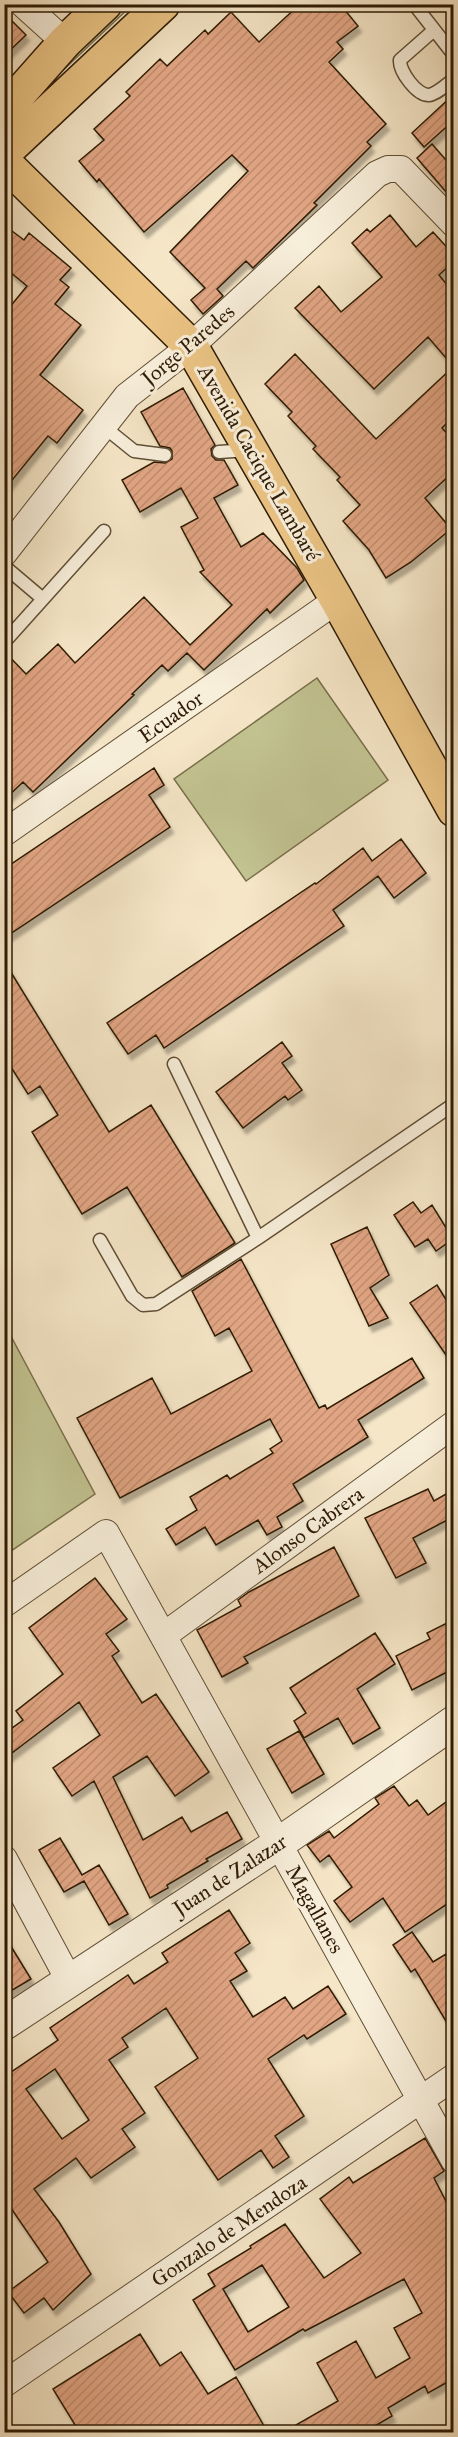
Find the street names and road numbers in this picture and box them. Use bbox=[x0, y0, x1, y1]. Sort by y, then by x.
street label: Jorge Paredes bbox=[135, 299, 240, 393]
street label: Avenida Cacique Lambaré bbox=[192, 359, 326, 566]
street label: Ecuador bbox=[134, 685, 208, 749]
street label: Alonso Cabrera bbox=[246, 1481, 369, 1580]
street label: Juan de Zalazar bbox=[166, 1828, 292, 1923]
street label: Magallanes bbox=[280, 1860, 350, 1958]
street label: Gonzalo de Mendoza bbox=[146, 2169, 312, 2293]

